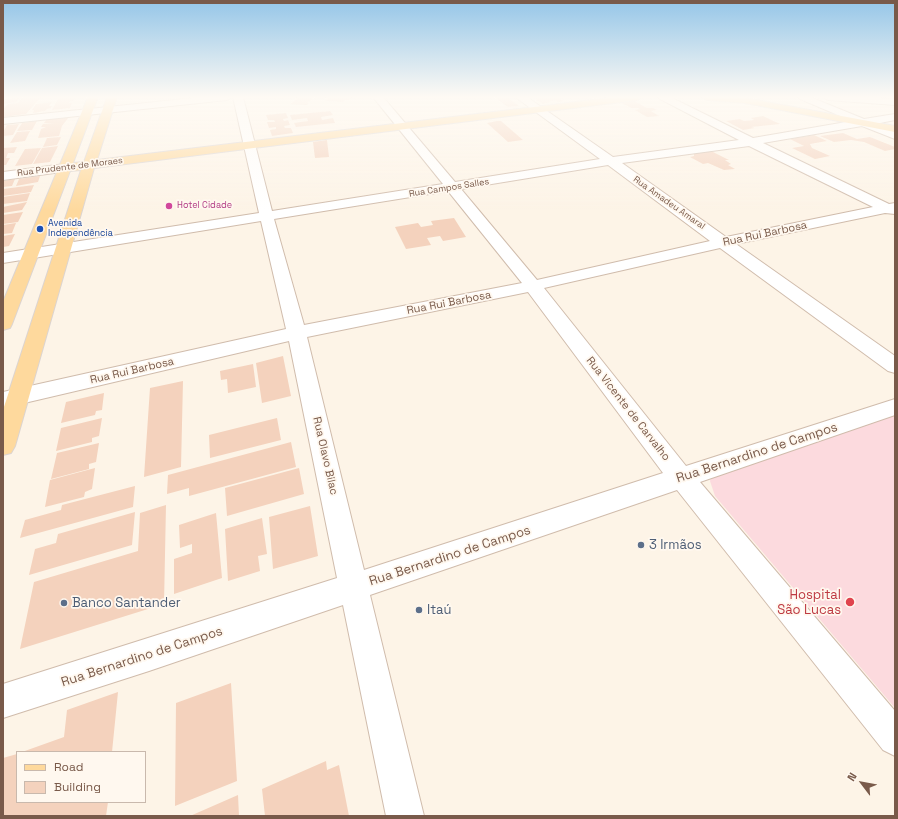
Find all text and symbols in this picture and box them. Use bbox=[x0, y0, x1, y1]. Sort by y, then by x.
street label: Rua Prudente de Moraes bbox=[17, 155, 123, 179]
street label: Rua Amadeu Amaral bbox=[631, 174, 707, 232]
street label: Rua Campos Salles bbox=[408, 176, 490, 200]
marker: Hotel Cidade bbox=[164, 201, 174, 211]
place label: Hotel Cidade bbox=[177, 201, 232, 211]
place label: Avenida Independência bbox=[48, 219, 113, 240]
street label: Rua Rui Barbosa bbox=[722, 219, 808, 249]
marker: Avenida Independência bbox=[35, 224, 45, 234]
street label: Rua Rui Barbosa bbox=[406, 288, 492, 318]
street label: Rua Vicente de Carvalho bbox=[583, 354, 673, 464]
street label: Rua Rui Barbosa bbox=[89, 355, 175, 387]
street label: Rua Olavo Bilac bbox=[310, 416, 340, 496]
street label: Rua Bernardino de Campos bbox=[674, 419, 840, 487]
street label: Rua Bernardino de Campos bbox=[367, 522, 533, 590]
place label: 3 Irmãos bbox=[649, 537, 702, 553]
marker: 3 Irmãos bbox=[636, 540, 646, 550]
place label: Hospital São Lucas bbox=[777, 587, 841, 618]
place label: Banco Santander bbox=[72, 595, 181, 611]
marker: Hospital São Lucas bbox=[844, 596, 856, 608]
marker: Banco Santander bbox=[59, 598, 69, 608]
place label: Itaú bbox=[427, 602, 451, 618]
marker: Itaú bbox=[414, 605, 424, 615]
street label: Rua Bernardino de Campos bbox=[59, 623, 225, 691]
legend bbox=[16, 751, 146, 803]
text: Road bbox=[54, 759, 83, 775]
north arrow bbox=[842, 763, 882, 803]
text: N bbox=[844, 770, 860, 783]
text: Building bbox=[54, 779, 101, 795]

